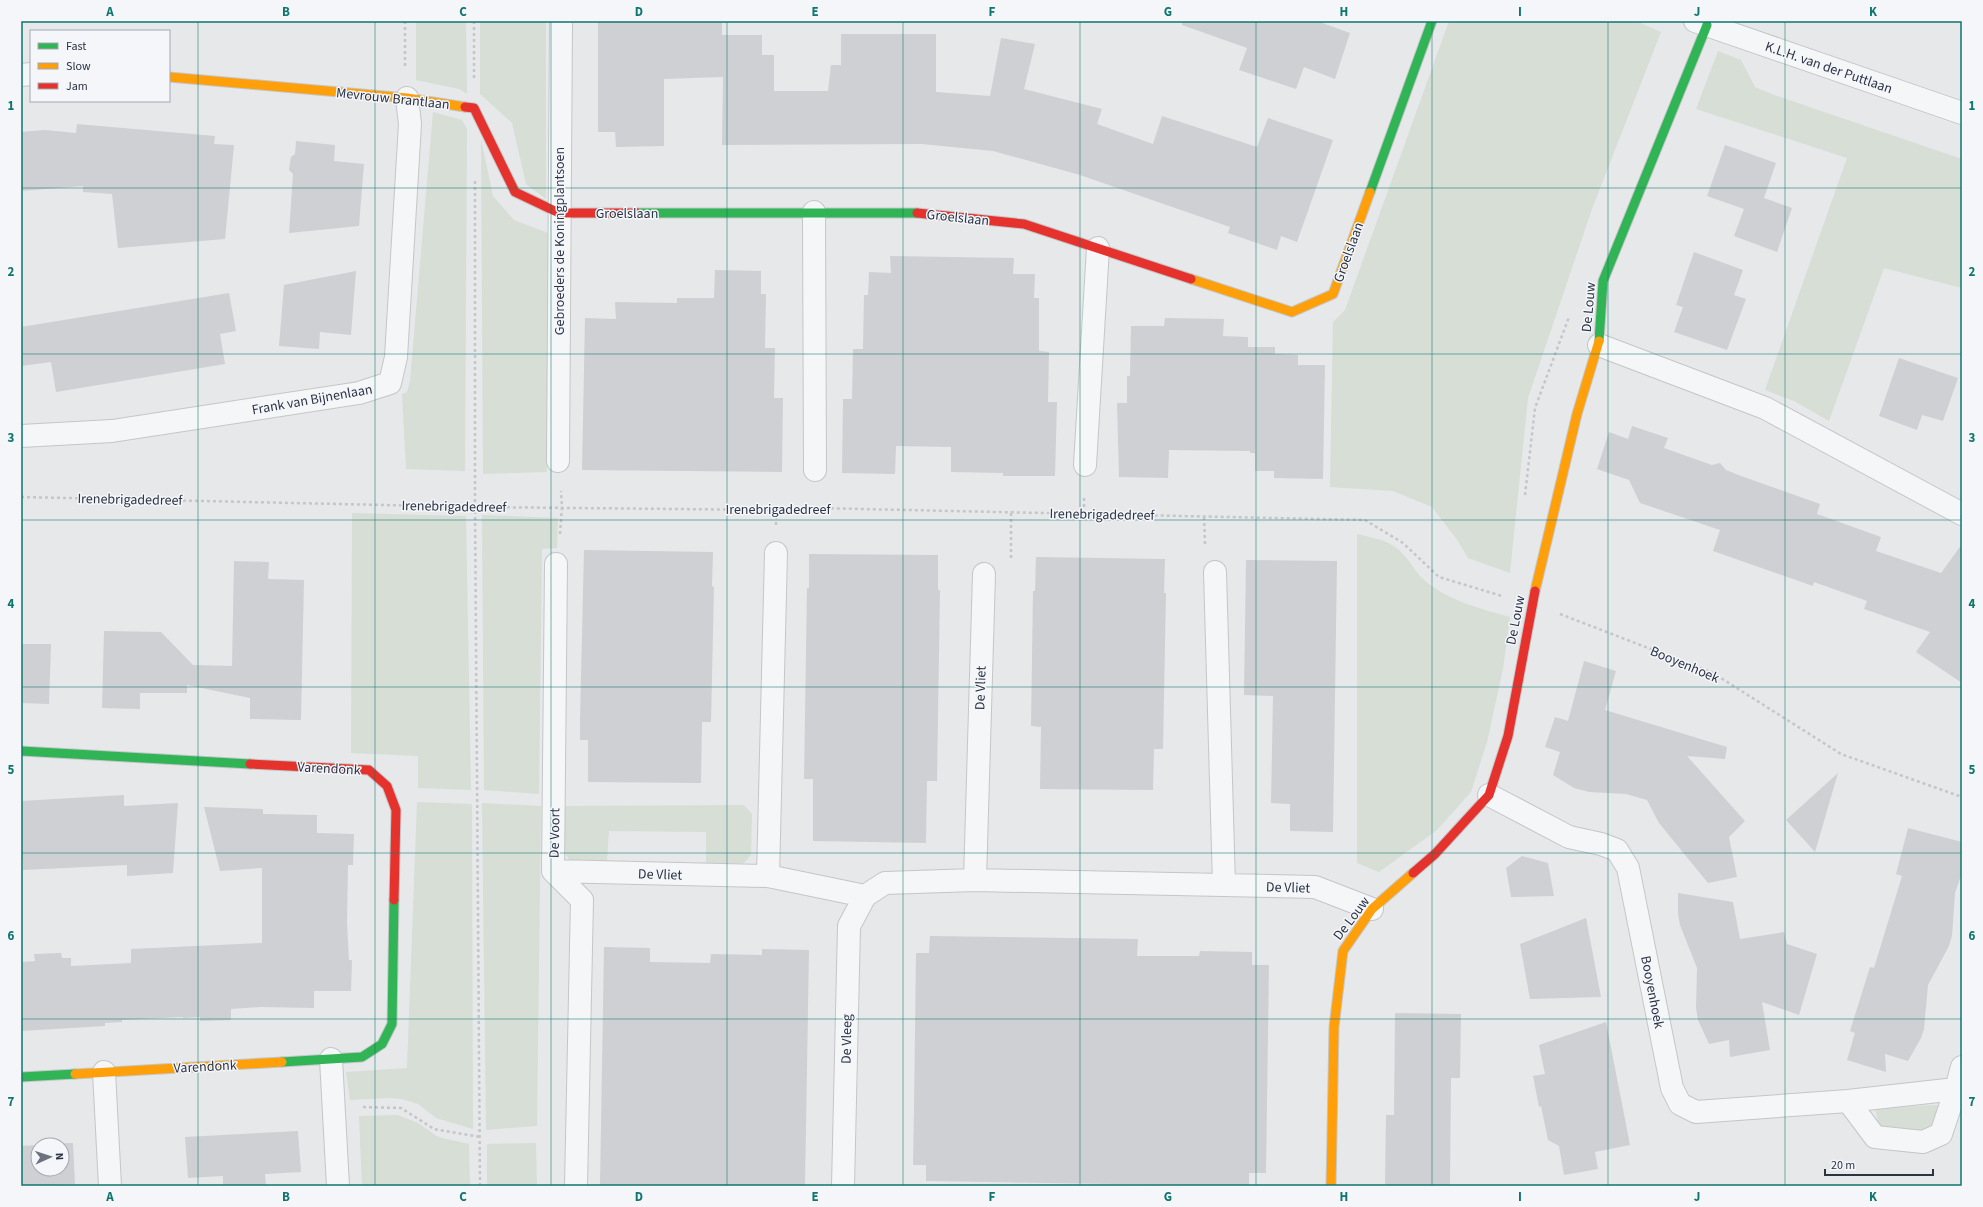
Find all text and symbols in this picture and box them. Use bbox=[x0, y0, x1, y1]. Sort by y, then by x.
text: A bbox=[105, 3, 114, 21]
text: B bbox=[282, 3, 290, 21]
text: C bbox=[459, 3, 467, 21]
text: D bbox=[635, 3, 643, 21]
text: E bbox=[811, 3, 819, 21]
text: F bbox=[989, 3, 996, 21]
text: G bbox=[1164, 3, 1172, 21]
text: H bbox=[1340, 3, 1348, 21]
text: I bbox=[1518, 3, 1522, 21]
text: J bbox=[1694, 3, 1700, 21]
text: K bbox=[1869, 3, 1878, 21]
legend bbox=[30, 30, 170, 102]
street label: K.L.H. van der Puttlaan bbox=[1762, 37, 1895, 99]
text: Fast bbox=[66, 38, 86, 55]
text: Slow bbox=[66, 58, 91, 75]
text: Jam bbox=[66, 78, 88, 95]
street label: Mevrouw Brantlaan bbox=[335, 83, 451, 115]
text: 1 bbox=[8, 97, 15, 115]
text: 1 bbox=[1969, 97, 1976, 115]
street label: Gebroeders de Koningplantsoen bbox=[550, 147, 570, 335]
street label: Groelslaan bbox=[596, 204, 658, 224]
street label: Groelslaan bbox=[926, 205, 990, 231]
street label: Groelslaan bbox=[1329, 219, 1369, 285]
text: 2 bbox=[8, 263, 15, 281]
text: 2 bbox=[1969, 263, 1976, 281]
street label: De Louw bbox=[1577, 281, 1601, 333]
street label: Frank van Bijnenlaan bbox=[250, 380, 374, 420]
text: 3 bbox=[8, 429, 15, 447]
text: 3 bbox=[1969, 429, 1976, 447]
street label: Irenebrigadedreef bbox=[77, 489, 184, 511]
street label: Irenebrigadedreef bbox=[401, 496, 508, 518]
street label: Irenebrigadedreef bbox=[725, 500, 831, 520]
street label: Irenebrigadedreef bbox=[1049, 504, 1156, 526]
street label: De Louw bbox=[1501, 594, 1531, 647]
text: 4 bbox=[8, 595, 15, 613]
text: 4 bbox=[1969, 595, 1976, 613]
street label: Booyenhoek bbox=[1647, 641, 1722, 689]
street label: De Vliet bbox=[970, 665, 992, 710]
street label: Varendonk bbox=[297, 757, 361, 781]
text: 5 bbox=[8, 761, 15, 779]
text: 5 bbox=[1969, 761, 1976, 779]
street label: De Voort bbox=[545, 808, 565, 858]
street label: De Vliet bbox=[638, 864, 683, 886]
street label: De Vliet bbox=[1266, 877, 1311, 899]
street label: De Louw bbox=[1329, 893, 1375, 945]
text: 6 bbox=[8, 927, 15, 945]
text: 6 bbox=[1969, 927, 1976, 945]
street label: Booyenhoek bbox=[1635, 954, 1669, 1030]
street label: De Vleeg bbox=[837, 1014, 857, 1064]
street label: Varendonk bbox=[173, 1055, 237, 1079]
text: 7 bbox=[8, 1093, 15, 1111]
text: 7 bbox=[1969, 1093, 1976, 1111]
north arrow bbox=[30, 1137, 70, 1177]
scale bar bbox=[1825, 1151, 1933, 1177]
text: N bbox=[52, 1152, 67, 1161]
text: 20 m bbox=[1831, 1157, 1855, 1174]
text: A bbox=[105, 1188, 114, 1206]
text: B bbox=[282, 1188, 290, 1206]
text: C bbox=[459, 1188, 467, 1206]
text: D bbox=[635, 1188, 643, 1206]
text: E bbox=[811, 1188, 819, 1206]
text: F bbox=[989, 1188, 996, 1206]
text: G bbox=[1164, 1188, 1172, 1206]
text: H bbox=[1340, 1188, 1348, 1206]
text: I bbox=[1518, 1188, 1522, 1206]
text: J bbox=[1694, 1188, 1700, 1206]
text: K bbox=[1869, 1188, 1878, 1206]

